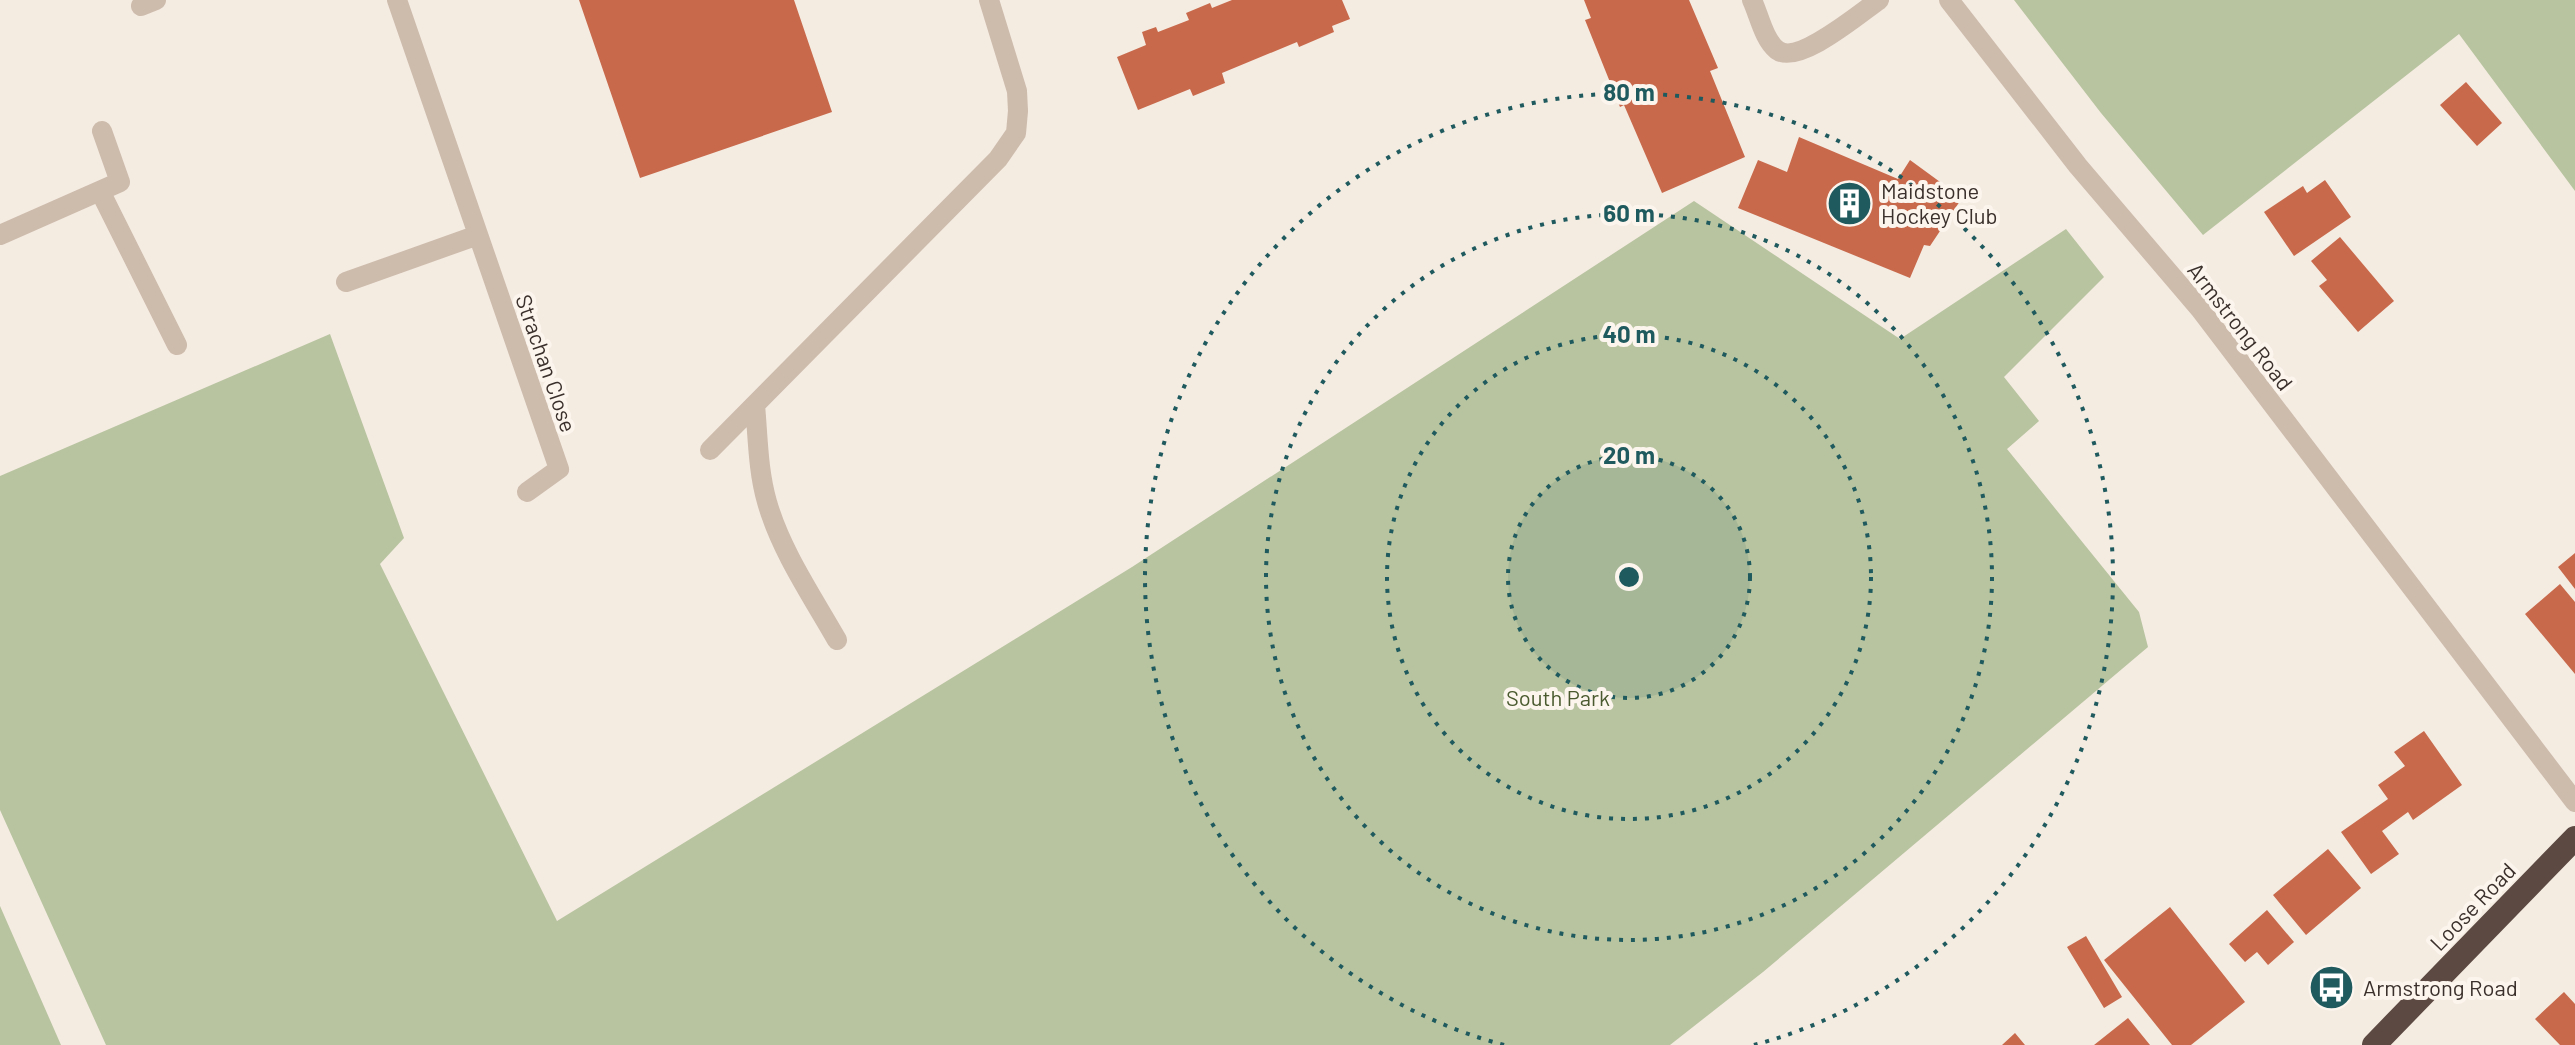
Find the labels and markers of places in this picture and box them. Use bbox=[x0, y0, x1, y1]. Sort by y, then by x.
place label: Maidstone Hockey Club bbox=[1881, 177, 1998, 228]
building icon: Maidstone Hockey Club bbox=[1826, 179, 1874, 227]
centre of rings bbox=[1615, 563, 1643, 591]
bus stop icon: Armstrong Road bbox=[2308, 963, 2356, 1011]
place label: Armstrong Road bbox=[2363, 974, 2518, 1000]

